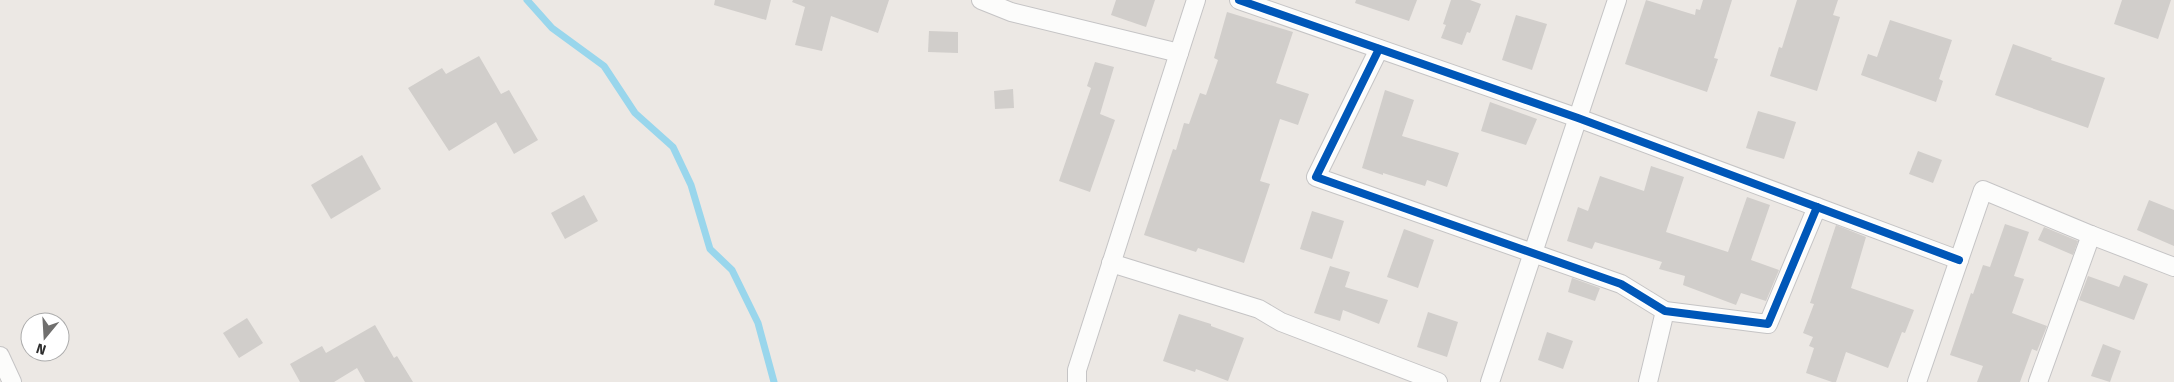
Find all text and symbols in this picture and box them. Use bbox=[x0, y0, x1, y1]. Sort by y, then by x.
north arrow bbox=[20, 312, 70, 362]
text: N bbox=[34, 339, 48, 358]

